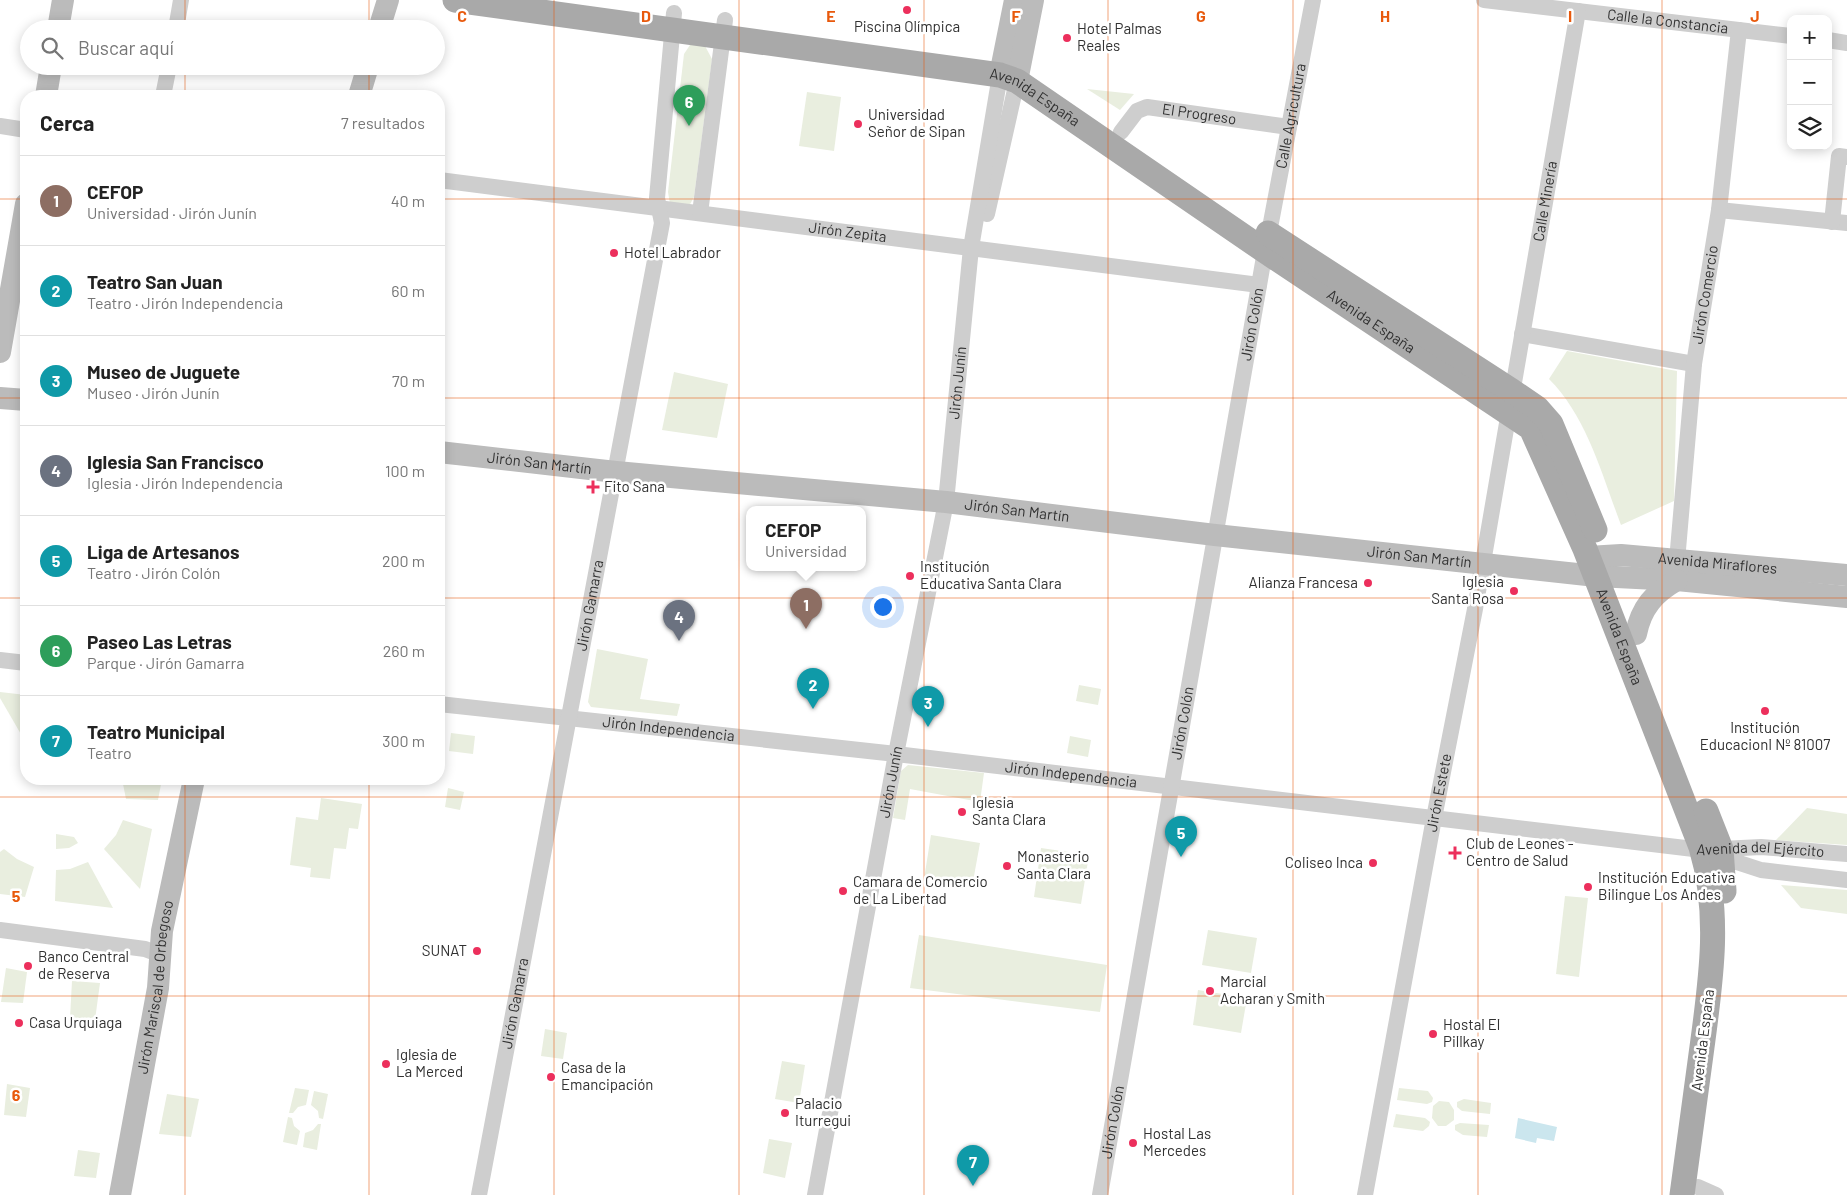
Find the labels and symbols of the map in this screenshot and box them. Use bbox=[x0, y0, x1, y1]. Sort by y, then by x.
marker: Piscina Olímpica bbox=[901, 4, 913, 16]
street label: Calle la Constancia bbox=[1606, 5, 1729, 37]
text: C bbox=[457, 6, 467, 25]
text: D bbox=[641, 6, 651, 25]
text: E bbox=[826, 6, 836, 25]
text: F bbox=[1012, 6, 1021, 25]
text: G bbox=[1196, 6, 1206, 25]
text: H bbox=[1380, 6, 1390, 25]
text: I bbox=[1568, 6, 1572, 25]
text: J bbox=[1750, 6, 1760, 25]
place label: Piscina Olímpica bbox=[854, 17, 960, 35]
place label: Hotel Palmas Reales bbox=[1077, 19, 1162, 54]
marker: Hotel Palmas Reales bbox=[1061, 32, 1073, 44]
street label: Calle Agricultura bbox=[1271, 62, 1309, 170]
street label: Avenida España bbox=[989, 64, 1084, 129]
pin: 6 bbox=[673, 85, 705, 126]
street label: El Progreso bbox=[1161, 99, 1238, 128]
place label: Universidad Señor de Sipan bbox=[868, 105, 965, 140]
marker: Universidad Señor de Sipan bbox=[852, 118, 864, 130]
street label: Calle Minería bbox=[1528, 159, 1560, 243]
street label: Jirón Zepita bbox=[808, 217, 888, 245]
place label: Hotel Labrador bbox=[624, 243, 721, 261]
street label: Jirón Comercio bbox=[1687, 244, 1721, 345]
marker: Hotel Labrador bbox=[608, 247, 620, 259]
street label: Avenida España bbox=[1324, 285, 1419, 356]
street label: Jirón Colón bbox=[1236, 286, 1266, 362]
street label: Jirón Junín bbox=[944, 346, 969, 420]
street label: Jirón San Martín bbox=[486, 447, 593, 477]
place label: Fito Sana bbox=[604, 477, 665, 495]
marker: Fito Sana bbox=[586, 480, 600, 494]
street label: Jirón San Martín bbox=[964, 494, 1070, 525]
street label: Jirón San Martín bbox=[1366, 541, 1473, 571]
street label: Avenida Miraflores bbox=[1657, 548, 1778, 577]
place label: Institución Educativa Santa Clara bbox=[920, 557, 1062, 592]
street label: Jirón Gamarra bbox=[572, 558, 606, 652]
marker: Institución Educativa Santa Clara bbox=[904, 570, 916, 582]
place label: Iglesia Santa Rosa bbox=[1431, 572, 1504, 607]
place label: Alianza Francesa bbox=[1249, 573, 1358, 591]
marker: Alianza Francesa bbox=[1362, 577, 1374, 589]
marker: Iglesia Santa Rosa bbox=[1508, 585, 1520, 597]
street label: Avenida España bbox=[1593, 585, 1647, 687]
pin: 1 bbox=[790, 588, 822, 629]
your location bbox=[870, 594, 896, 620]
pin: 4 bbox=[663, 600, 695, 641]
pin: 2 bbox=[797, 668, 829, 709]
street label: Jirón Colón bbox=[1166, 685, 1197, 761]
pin: 3 bbox=[912, 686, 944, 727]
marker: Institución EducacionI Nº 81007 bbox=[1759, 705, 1771, 717]
street label: Jirón Independencia bbox=[602, 712, 736, 744]
place label: Institución EducacionI Nº 81007 bbox=[1700, 718, 1830, 753]
street label: Jirón Junín bbox=[874, 744, 905, 819]
street label: Jirón Estete bbox=[1422, 752, 1454, 833]
street label: Jirón Independencia bbox=[1004, 757, 1138, 791]
place label: Iglesia Santa Clara bbox=[972, 793, 1046, 828]
marker: Iglesia Santa Clara bbox=[956, 806, 968, 818]
pin: 5 bbox=[1165, 816, 1197, 857]
place label: Club de Leones - Centro de Salud bbox=[1466, 834, 1574, 869]
street label: Avenida del Ejército bbox=[1696, 837, 1825, 860]
marker: Club de Leones - Centro de Salud bbox=[1448, 846, 1462, 860]
place label: Monasterio Santa Clara bbox=[1017, 847, 1091, 882]
place label: Coliseo Inca bbox=[1285, 853, 1363, 871]
marker: Coliseo Inca bbox=[1367, 857, 1379, 869]
marker: Monasterio Santa Clara bbox=[1001, 860, 1013, 872]
place label: Institución Educativa Bilingue Los Andes bbox=[1598, 868, 1735, 903]
place label: Camara de Comercio de La Libertad bbox=[853, 872, 988, 907]
marker: Institución Educativa Bilingue Los Andes bbox=[1582, 881, 1594, 893]
marker: Camara de Comercio de La Libertad bbox=[837, 885, 849, 897]
text: 5 bbox=[12, 886, 21, 905]
street label: Jirón Mariscal de Orbegoso bbox=[132, 898, 176, 1075]
place label: SUNAT bbox=[422, 941, 467, 959]
marker: SUNAT bbox=[471, 945, 483, 957]
place label: Banco Central de Reserva bbox=[38, 947, 129, 982]
street label: Jirón Gamarra bbox=[497, 956, 531, 1050]
marker: Banco Central de Reserva bbox=[22, 960, 34, 972]
place label: Marcial Acharan y Smith bbox=[1220, 972, 1325, 1007]
marker: Marcial Acharan y Smith bbox=[1204, 985, 1216, 997]
street label: Avenida España bbox=[1687, 988, 1717, 1092]
place label: Casa Urquiaga bbox=[29, 1013, 122, 1031]
place label: Hostal El Pillkay bbox=[1443, 1015, 1500, 1050]
marker: Casa Urquiaga bbox=[13, 1017, 25, 1029]
marker: Hostal El Pillkay bbox=[1427, 1028, 1439, 1040]
place label: Iglesia de La Merced bbox=[396, 1045, 463, 1080]
marker: Iglesia de La Merced bbox=[380, 1058, 392, 1070]
place label: Casa de la Emancipación bbox=[561, 1058, 653, 1093]
marker: Casa de la Emancipación bbox=[545, 1071, 557, 1083]
street label: Jirón Colón bbox=[1097, 1084, 1127, 1160]
text: 6 bbox=[12, 1085, 21, 1104]
place label: Palacio Iturregui bbox=[795, 1094, 851, 1129]
marker: Palacio Iturregui bbox=[779, 1107, 791, 1119]
place label: Hostal Las Mercedes bbox=[1143, 1124, 1211, 1159]
marker: Hostal Las Mercedes bbox=[1127, 1137, 1139, 1149]
pin: 7 bbox=[957, 1145, 989, 1186]

